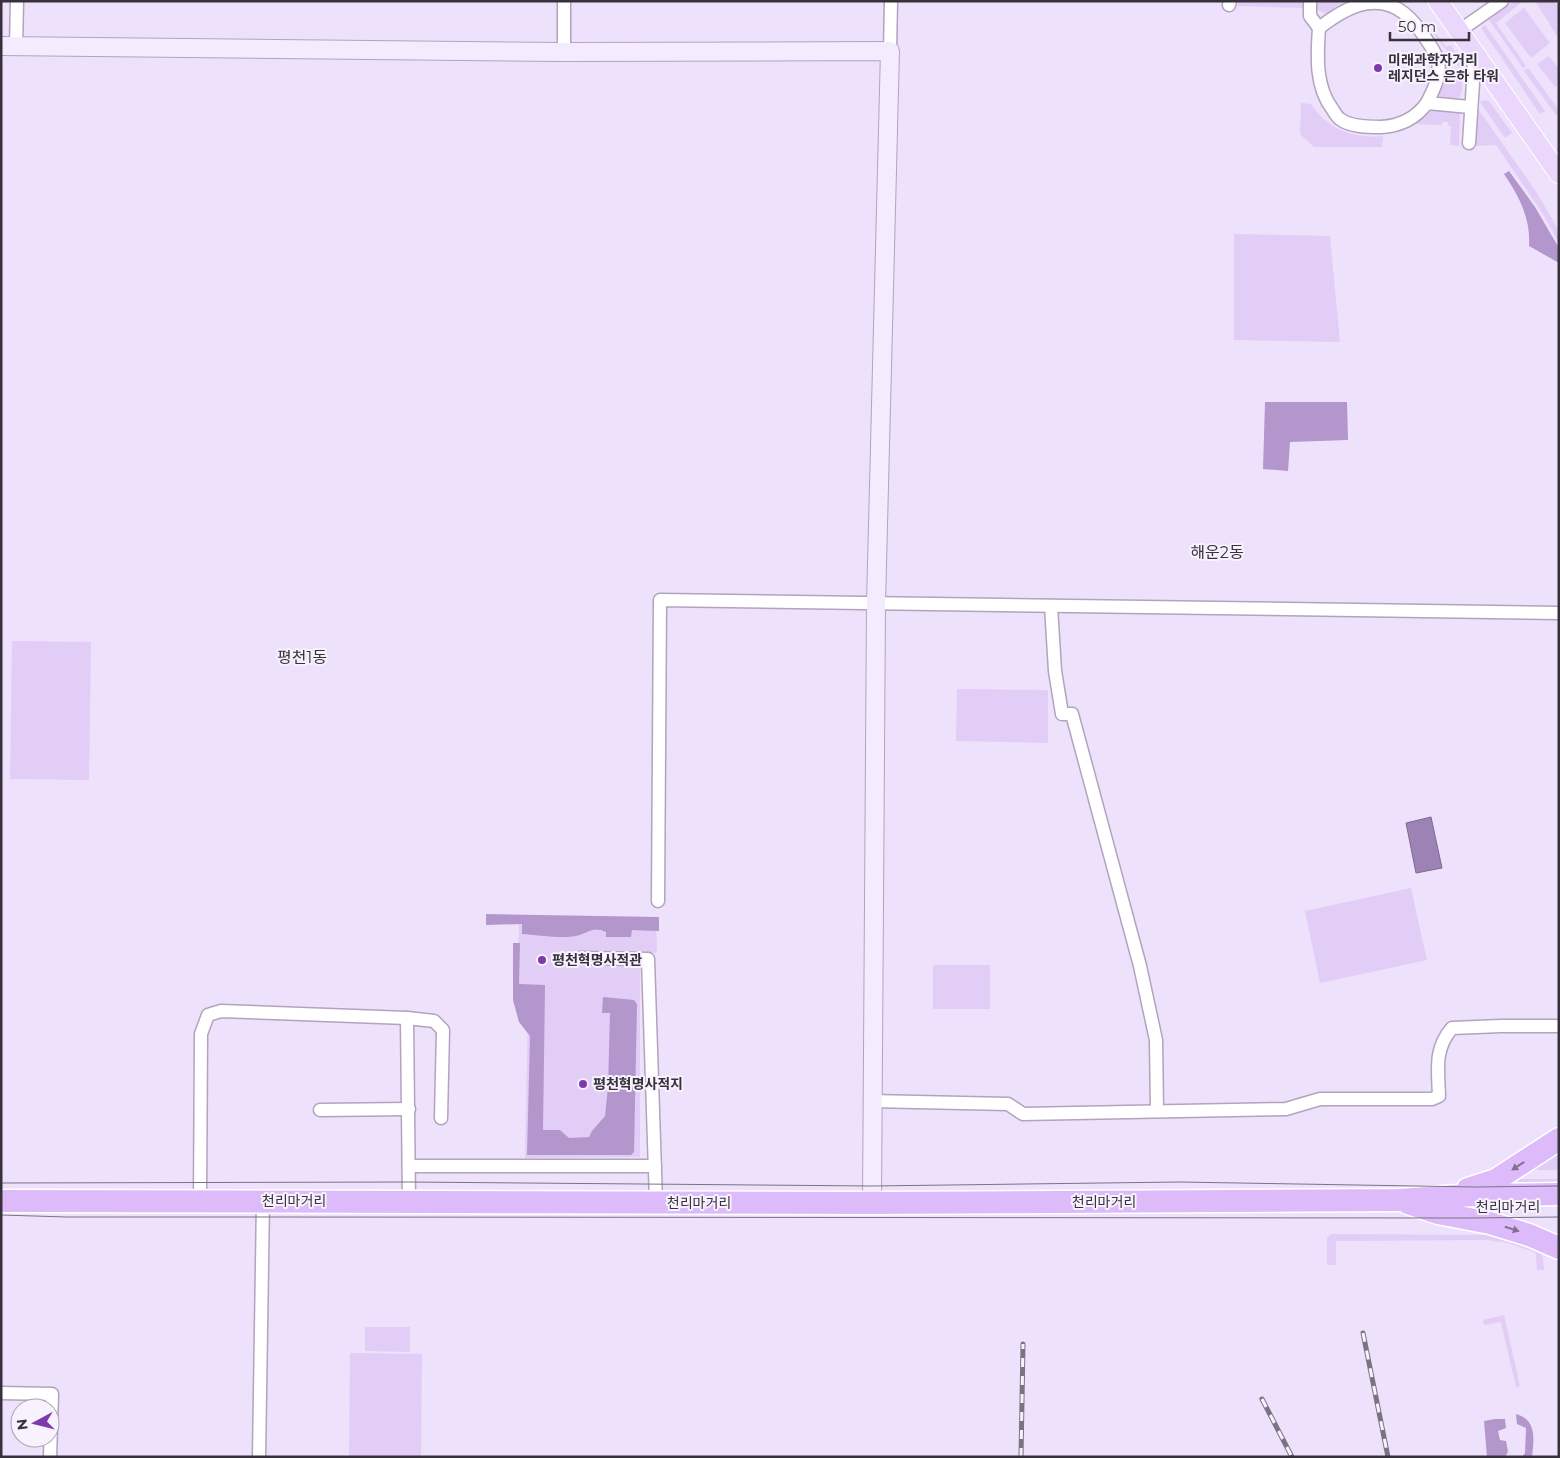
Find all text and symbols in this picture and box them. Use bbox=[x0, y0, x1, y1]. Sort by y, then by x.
scale bar bbox=[1390, 10, 1469, 42]
text: 50 m bbox=[1398, 17, 1436, 36]
place label: 미래과학자거리 레지던스 은하 타워 bbox=[1388, 51, 1499, 85]
marker: 미래과학자거리 레지던스 은하 타워 bbox=[1372, 62, 1384, 74]
district label: 해운2동 bbox=[1190, 543, 1244, 562]
district label: 평천1동 bbox=[277, 648, 327, 667]
place label: 평천혁명사적관 bbox=[552, 951, 642, 969]
marker: 평천혁명사적관 bbox=[536, 954, 548, 966]
place label: 평천혁명사적지 bbox=[593, 1075, 683, 1093]
marker: 평천혁명사적지 bbox=[577, 1078, 589, 1090]
one-way arrow bbox=[1512, 1161, 1525, 1171]
street label: 천리마거리 bbox=[262, 1192, 326, 1210]
street label: 천리마거리 bbox=[1072, 1193, 1136, 1211]
street label: 천리마거리 bbox=[667, 1194, 731, 1212]
street label: 천리마거리 bbox=[1476, 1198, 1540, 1216]
one-way arrow bbox=[1505, 1226, 1520, 1234]
north arrow bbox=[10, 1398, 60, 1448]
text: N bbox=[12, 1418, 32, 1431]

